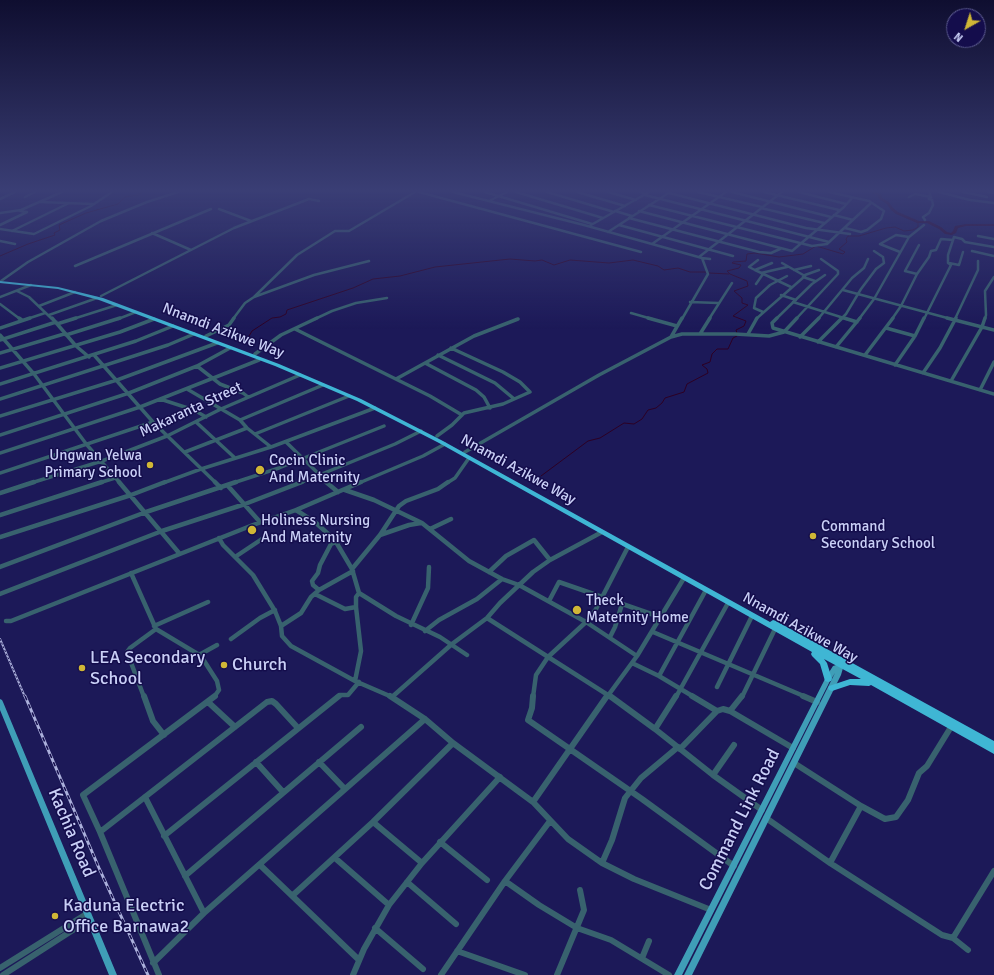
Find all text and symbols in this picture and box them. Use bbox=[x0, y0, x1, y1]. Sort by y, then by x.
north arrow bbox=[946, 8, 986, 48]
text: N bbox=[952, 29, 966, 44]
street label: Nnamdi Azikwe Way bbox=[160, 300, 286, 362]
street label: Makaranta Street bbox=[137, 378, 245, 442]
street label: Nnamdi Azikwe Way bbox=[457, 431, 579, 509]
place label: Ungwan Yelwa Primary School bbox=[45, 447, 142, 482]
place label: Cocin Clinic And Maternity bbox=[269, 452, 360, 487]
marker: Ungwan Yelwa Primary School bbox=[145, 460, 155, 470]
marker: Cocin Clinic And Maternity bbox=[254, 464, 266, 476]
place label: Holiness Nursing And Maternity bbox=[261, 512, 370, 547]
place label: Command Secondary School bbox=[821, 518, 935, 553]
marker: Holiness Nursing And Maternity bbox=[246, 524, 258, 536]
marker: Command Secondary School bbox=[808, 531, 818, 541]
street label: Nnamdi Azikwe Way bbox=[739, 589, 861, 667]
place label: Theck Maternity Home bbox=[586, 592, 689, 627]
marker: Theck Maternity Home bbox=[571, 604, 583, 616]
place label: LEA Secondary School bbox=[90, 647, 205, 690]
place label: Church bbox=[232, 654, 287, 676]
marker: Church bbox=[219, 660, 229, 670]
marker: LEA Secondary School bbox=[77, 663, 87, 673]
street label: Command Link Road bbox=[695, 745, 785, 895]
street label: Kachia Road bbox=[43, 785, 99, 881]
place label: Kaduna Electric Office Barnawa2 bbox=[63, 895, 189, 938]
marker: Kaduna Electric Office Barnawa2 bbox=[50, 911, 60, 921]

